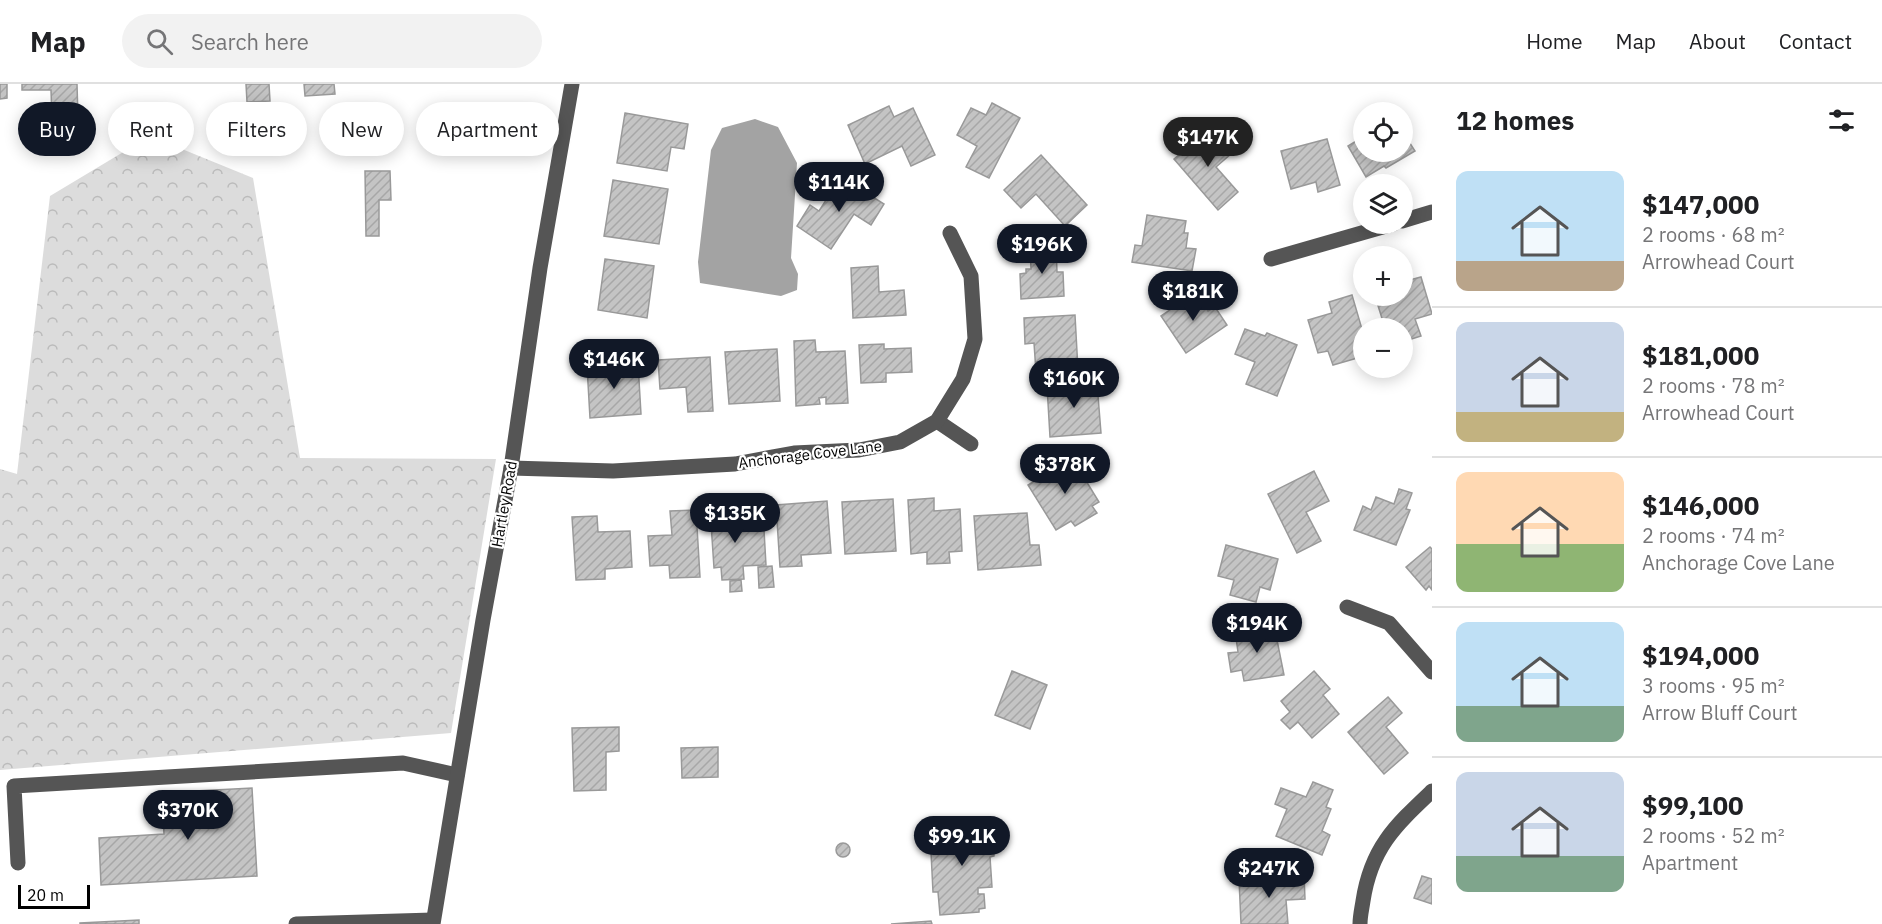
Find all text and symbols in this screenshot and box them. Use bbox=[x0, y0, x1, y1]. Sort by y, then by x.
search box bbox=[122, 14, 542, 68]
text: Map bbox=[30, 23, 86, 60]
icon: search bbox=[143, 25, 176, 58]
text: Search here bbox=[191, 27, 309, 56]
text: Home bbox=[1526, 27, 1583, 55]
text: Map bbox=[1616, 27, 1656, 55]
text: About bbox=[1689, 27, 1746, 55]
text: Contact bbox=[1779, 27, 1852, 55]
chip: Buy bbox=[18, 102, 96, 156]
chip: Rent bbox=[108, 102, 194, 156]
chip: Filters bbox=[206, 102, 307, 156]
chip: New bbox=[319, 102, 404, 156]
chip: Apartment bbox=[416, 102, 559, 156]
map controls bbox=[1353, 102, 1413, 378]
button: locate bbox=[1353, 102, 1413, 162]
text: 12 homes bbox=[1456, 103, 1574, 137]
icon: filters bbox=[1825, 104, 1858, 137]
pin: $147K bbox=[1166, 117, 1250, 168]
text: $147K bbox=[1177, 123, 1239, 150]
pin: $114K bbox=[797, 162, 881, 213]
text: $114K bbox=[808, 168, 870, 195]
button: layers bbox=[1353, 174, 1413, 234]
text: $147,000 bbox=[1642, 187, 1759, 221]
icon: home bbox=[1504, 195, 1576, 267]
text: 2 rooms · 68 m² bbox=[1642, 221, 1785, 248]
pin: $196K bbox=[1000, 224, 1084, 275]
text: $196K bbox=[1011, 230, 1073, 257]
button: + bbox=[1353, 246, 1413, 306]
text: Arrowhead Court bbox=[1642, 248, 1795, 275]
pin: $181K bbox=[1151, 271, 1235, 322]
text: $181K bbox=[1162, 277, 1224, 304]
button: − bbox=[1353, 318, 1413, 378]
text: $181,000 bbox=[1642, 338, 1759, 372]
pin: $146K bbox=[572, 339, 656, 390]
text: $146K bbox=[583, 345, 645, 372]
icon: home bbox=[1504, 346, 1576, 418]
pin: $160K bbox=[1032, 358, 1116, 409]
text: $160K bbox=[1043, 364, 1105, 391]
text: 2 rooms · 78 m² bbox=[1642, 372, 1785, 399]
text: Arrowhead Court bbox=[1642, 399, 1795, 426]
street label: Anchorage Cove Lane bbox=[737, 436, 883, 472]
pin: $378K bbox=[1023, 444, 1107, 495]
text: $378K bbox=[1034, 450, 1096, 477]
street label: Hartley Road bbox=[487, 459, 521, 549]
text: $146,000 bbox=[1642, 488, 1759, 522]
pin: $135K bbox=[693, 493, 777, 544]
icon: home bbox=[1504, 496, 1576, 568]
text: $135K bbox=[704, 499, 766, 526]
text: 2 rooms · 74 m² bbox=[1642, 522, 1785, 549]
text: Anchorage Cove Lane bbox=[1642, 549, 1835, 576]
pin: $194K bbox=[1215, 603, 1299, 654]
text: $194K bbox=[1226, 609, 1288, 636]
text: $194,000 bbox=[1642, 638, 1759, 672]
icon: home bbox=[1504, 646, 1576, 718]
text: 3 rooms · 95 m² bbox=[1642, 672, 1785, 699]
text: Arrow Bluff Court bbox=[1642, 699, 1798, 726]
text: $99,100 bbox=[1642, 788, 1744, 822]
pin: $370K bbox=[146, 790, 230, 841]
text: $370K bbox=[157, 796, 219, 823]
icon: home bbox=[1504, 796, 1576, 868]
pin: $99.1K bbox=[913, 816, 1011, 867]
text: $99.1K bbox=[928, 822, 996, 849]
text: 2 rooms · 52 m² bbox=[1642, 822, 1785, 849]
pin: $247K bbox=[1227, 848, 1311, 899]
text: Apartment bbox=[1642, 849, 1738, 876]
text: $247K bbox=[1238, 854, 1300, 881]
scale bar bbox=[18, 882, 90, 910]
text: 20 m bbox=[27, 885, 64, 905]

